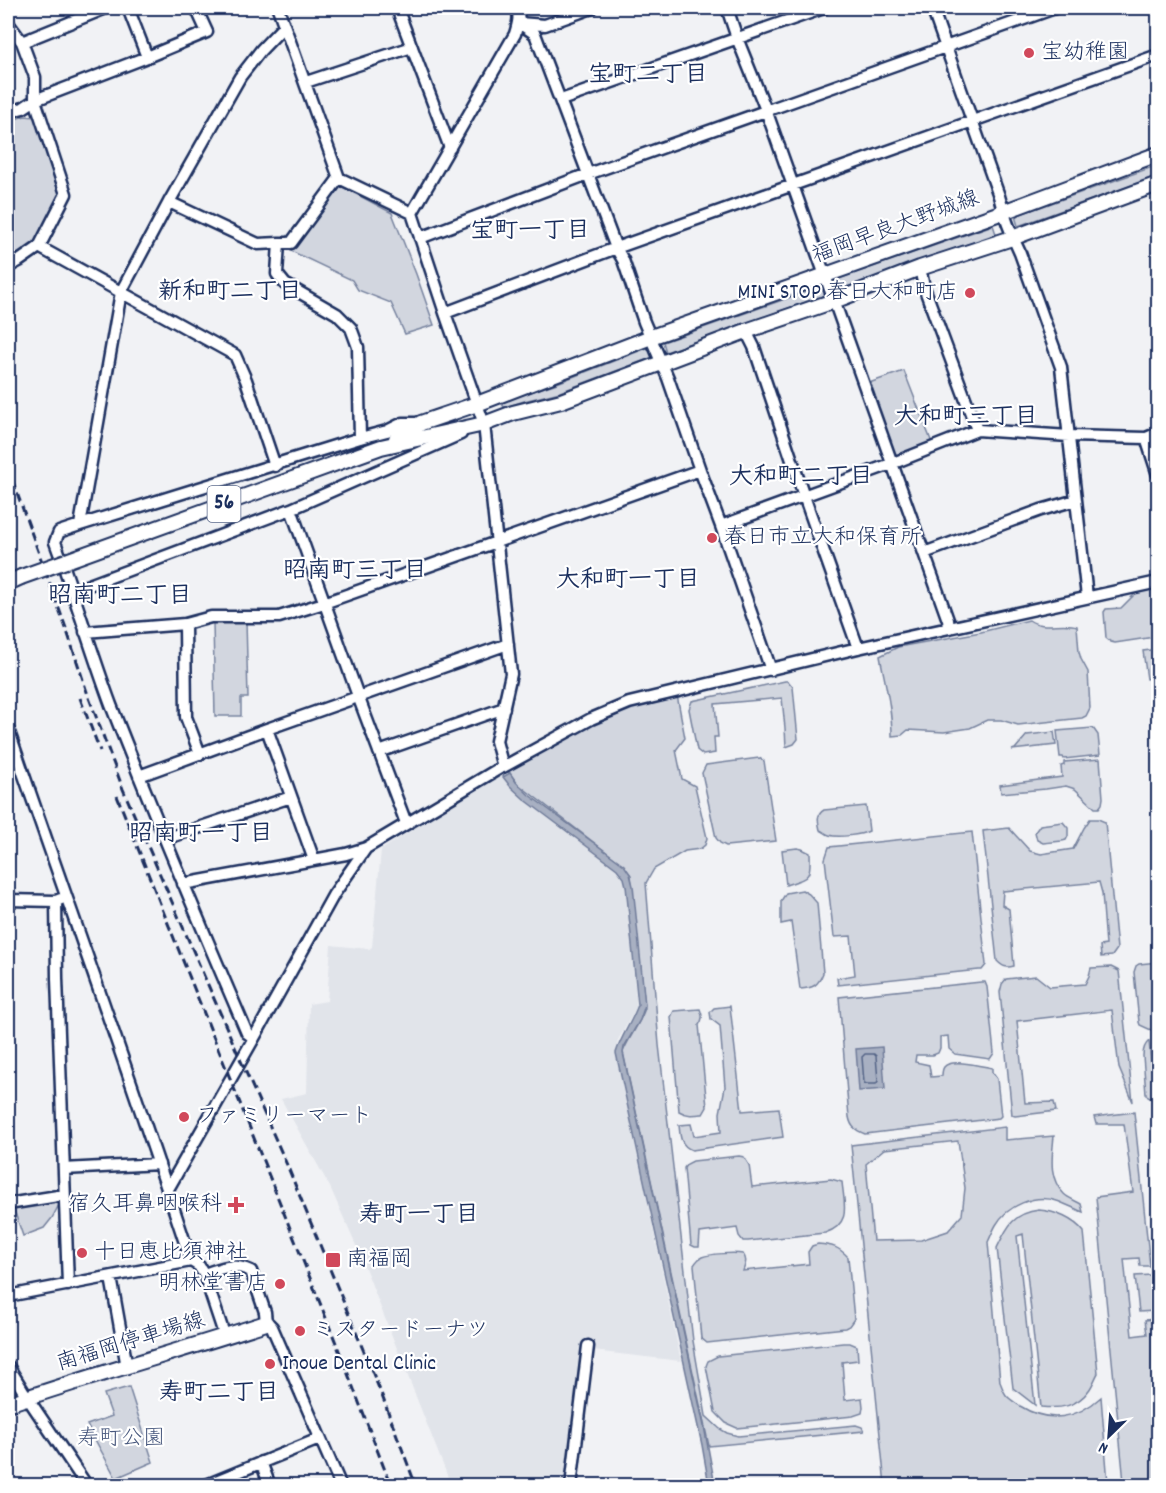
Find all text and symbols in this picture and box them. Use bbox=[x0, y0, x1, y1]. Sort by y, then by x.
place label: 宝幼稚園 bbox=[1041, 38, 1129, 69]
marker: 宝幼稚園 bbox=[1022, 46, 1036, 60]
district label: 宝町二丁目 bbox=[588, 59, 708, 93]
street label: 福岡早良大野城線 bbox=[808, 183, 984, 273]
district label: 宝町一丁目 bbox=[470, 215, 590, 249]
district label: 新和町二丁目 bbox=[158, 276, 302, 310]
place label: MINI STOP 春日大和町店 bbox=[737, 278, 958, 309]
marker: MINI STOP 春日大和町店 bbox=[963, 286, 977, 300]
district label: 大和町三丁目 bbox=[894, 401, 1038, 435]
district label: 大和町二丁目 bbox=[729, 461, 873, 495]
road number: 56 bbox=[208, 486, 240, 522]
place label: 春日市立大和保育所 bbox=[724, 523, 922, 554]
marker: 春日市立大和保育所 bbox=[705, 531, 719, 545]
district label: 昭南町三丁目 bbox=[283, 555, 427, 589]
district label: 大和町一丁目 bbox=[556, 564, 700, 598]
district label: 昭南町二丁目 bbox=[48, 580, 192, 614]
district label: 昭南町一丁目 bbox=[129, 818, 273, 852]
place label: ファミリーマート bbox=[196, 1102, 372, 1133]
marker: ファミリーマート bbox=[177, 1110, 191, 1124]
place label: 宿久耳鼻咽喉科 bbox=[68, 1190, 222, 1221]
marker: 宿久耳鼻咽喉科 bbox=[227, 1196, 245, 1214]
district label: 寿町一丁目 bbox=[359, 1199, 479, 1233]
place label: 十日恵比須神社 bbox=[94, 1238, 248, 1269]
place label: 南福岡 bbox=[346, 1245, 412, 1276]
marker: 十日恵比須神社 bbox=[75, 1246, 89, 1260]
marker: 南福岡 bbox=[324, 1251, 342, 1269]
place label: 明林堂書店 bbox=[158, 1269, 268, 1300]
marker: 明林堂書店 bbox=[273, 1277, 287, 1291]
street label: 南福岡停車場線 bbox=[53, 1306, 209, 1380]
place label: ミスタードーナツ bbox=[312, 1316, 488, 1347]
marker: ミスタードーナツ bbox=[293, 1324, 307, 1338]
place label: Inoue Dental Clinic bbox=[282, 1349, 436, 1380]
marker: Inoue Dental Clinic bbox=[263, 1357, 277, 1371]
district label: 寿町二丁目 bbox=[159, 1377, 279, 1411]
north arrow bbox=[1079, 1406, 1139, 1466]
park label: 寿町公園 bbox=[77, 1424, 165, 1455]
text: N bbox=[1095, 1435, 1112, 1459]

